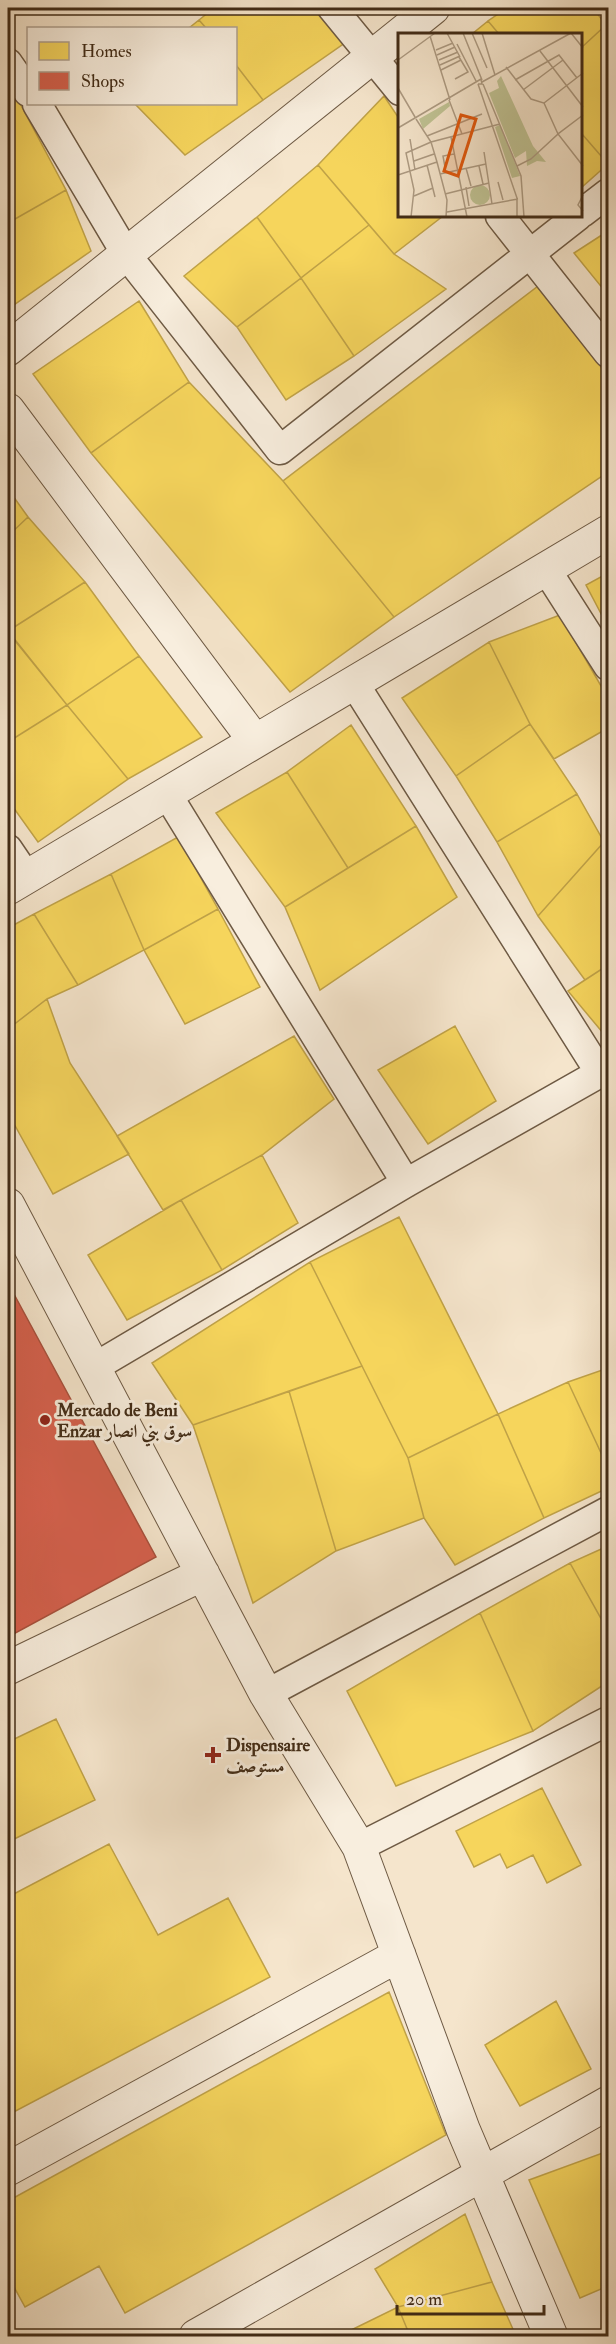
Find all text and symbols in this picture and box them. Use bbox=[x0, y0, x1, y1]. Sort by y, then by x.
legend bbox=[27, 27, 237, 105]
inset map bbox=[398, 33, 583, 218]
text: Homes bbox=[81, 40, 132, 63]
text: Shops bbox=[81, 70, 124, 93]
place label: Mercado de Beni Enzar سوق بني انصار bbox=[56, 1399, 192, 1447]
marker: Mercado de Beni Enzar سوق بني انصار bbox=[38, 1413, 52, 1427]
place label: Dispensaire مستوصف bbox=[226, 1734, 311, 1778]
marker: Dispensaire مستوصف bbox=[204, 1746, 222, 1764]
scale bar bbox=[397, 2278, 544, 2316]
text: 20 m bbox=[406, 2288, 442, 2311]

